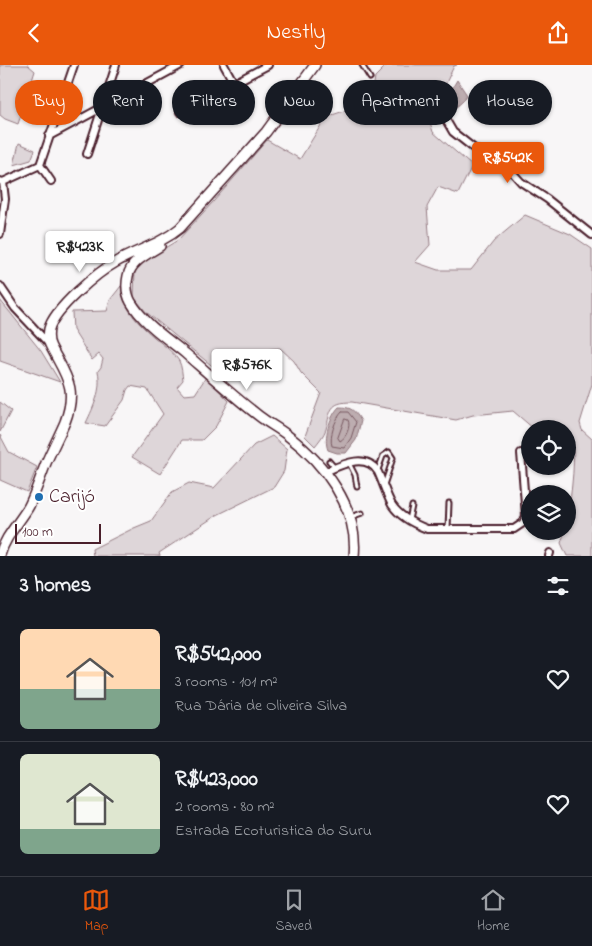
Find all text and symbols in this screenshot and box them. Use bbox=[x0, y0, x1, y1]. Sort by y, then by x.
text: Nestly bbox=[266, 17, 326, 49]
icon: back bbox=[20, 19, 48, 47]
icon: share bbox=[544, 19, 572, 47]
chip: Buy bbox=[15, 80, 83, 125]
chip: Rent bbox=[93, 80, 162, 125]
chip: Filters bbox=[172, 80, 255, 125]
chip: New bbox=[265, 80, 333, 125]
chip: Apartment bbox=[343, 80, 458, 125]
chip: House bbox=[468, 80, 552, 125]
pin: R$542K bbox=[467, 141, 549, 184]
text: R$542K bbox=[483, 146, 533, 170]
pin: R$423K bbox=[39, 231, 121, 273]
text: R$423K bbox=[56, 235, 104, 259]
pin: R$576K bbox=[206, 349, 288, 391]
text: R$576K bbox=[222, 353, 272, 377]
map controls bbox=[521, 420, 576, 540]
button: locate bbox=[521, 420, 576, 475]
place label: Carijó bbox=[49, 483, 95, 512]
button: layers bbox=[521, 485, 576, 540]
marker: Carijó bbox=[33, 491, 45, 503]
scale bar bbox=[15, 521, 101, 544]
text: 100 m bbox=[22, 522, 53, 543]
text: 3 homes bbox=[20, 571, 91, 601]
icon: filters bbox=[544, 572, 572, 600]
text: R$542,000 bbox=[175, 640, 261, 670]
icon: home bbox=[60, 649, 120, 709]
icon: heart bbox=[544, 665, 572, 693]
text: 3 rooms · 101 m² bbox=[175, 670, 277, 694]
text: Rua Dária de Oliveira Silva bbox=[175, 694, 347, 718]
text: R$423,000 bbox=[175, 765, 258, 795]
icon: home bbox=[60, 774, 120, 834]
icon: heart bbox=[544, 790, 572, 818]
text: 2 rooms · 80 m² bbox=[175, 795, 275, 819]
text: Estrada Ecoturistica do Suru bbox=[175, 819, 372, 843]
tab: Map bbox=[82, 886, 110, 937]
tab: Saved bbox=[275, 886, 312, 937]
tab: Home bbox=[477, 886, 510, 937]

